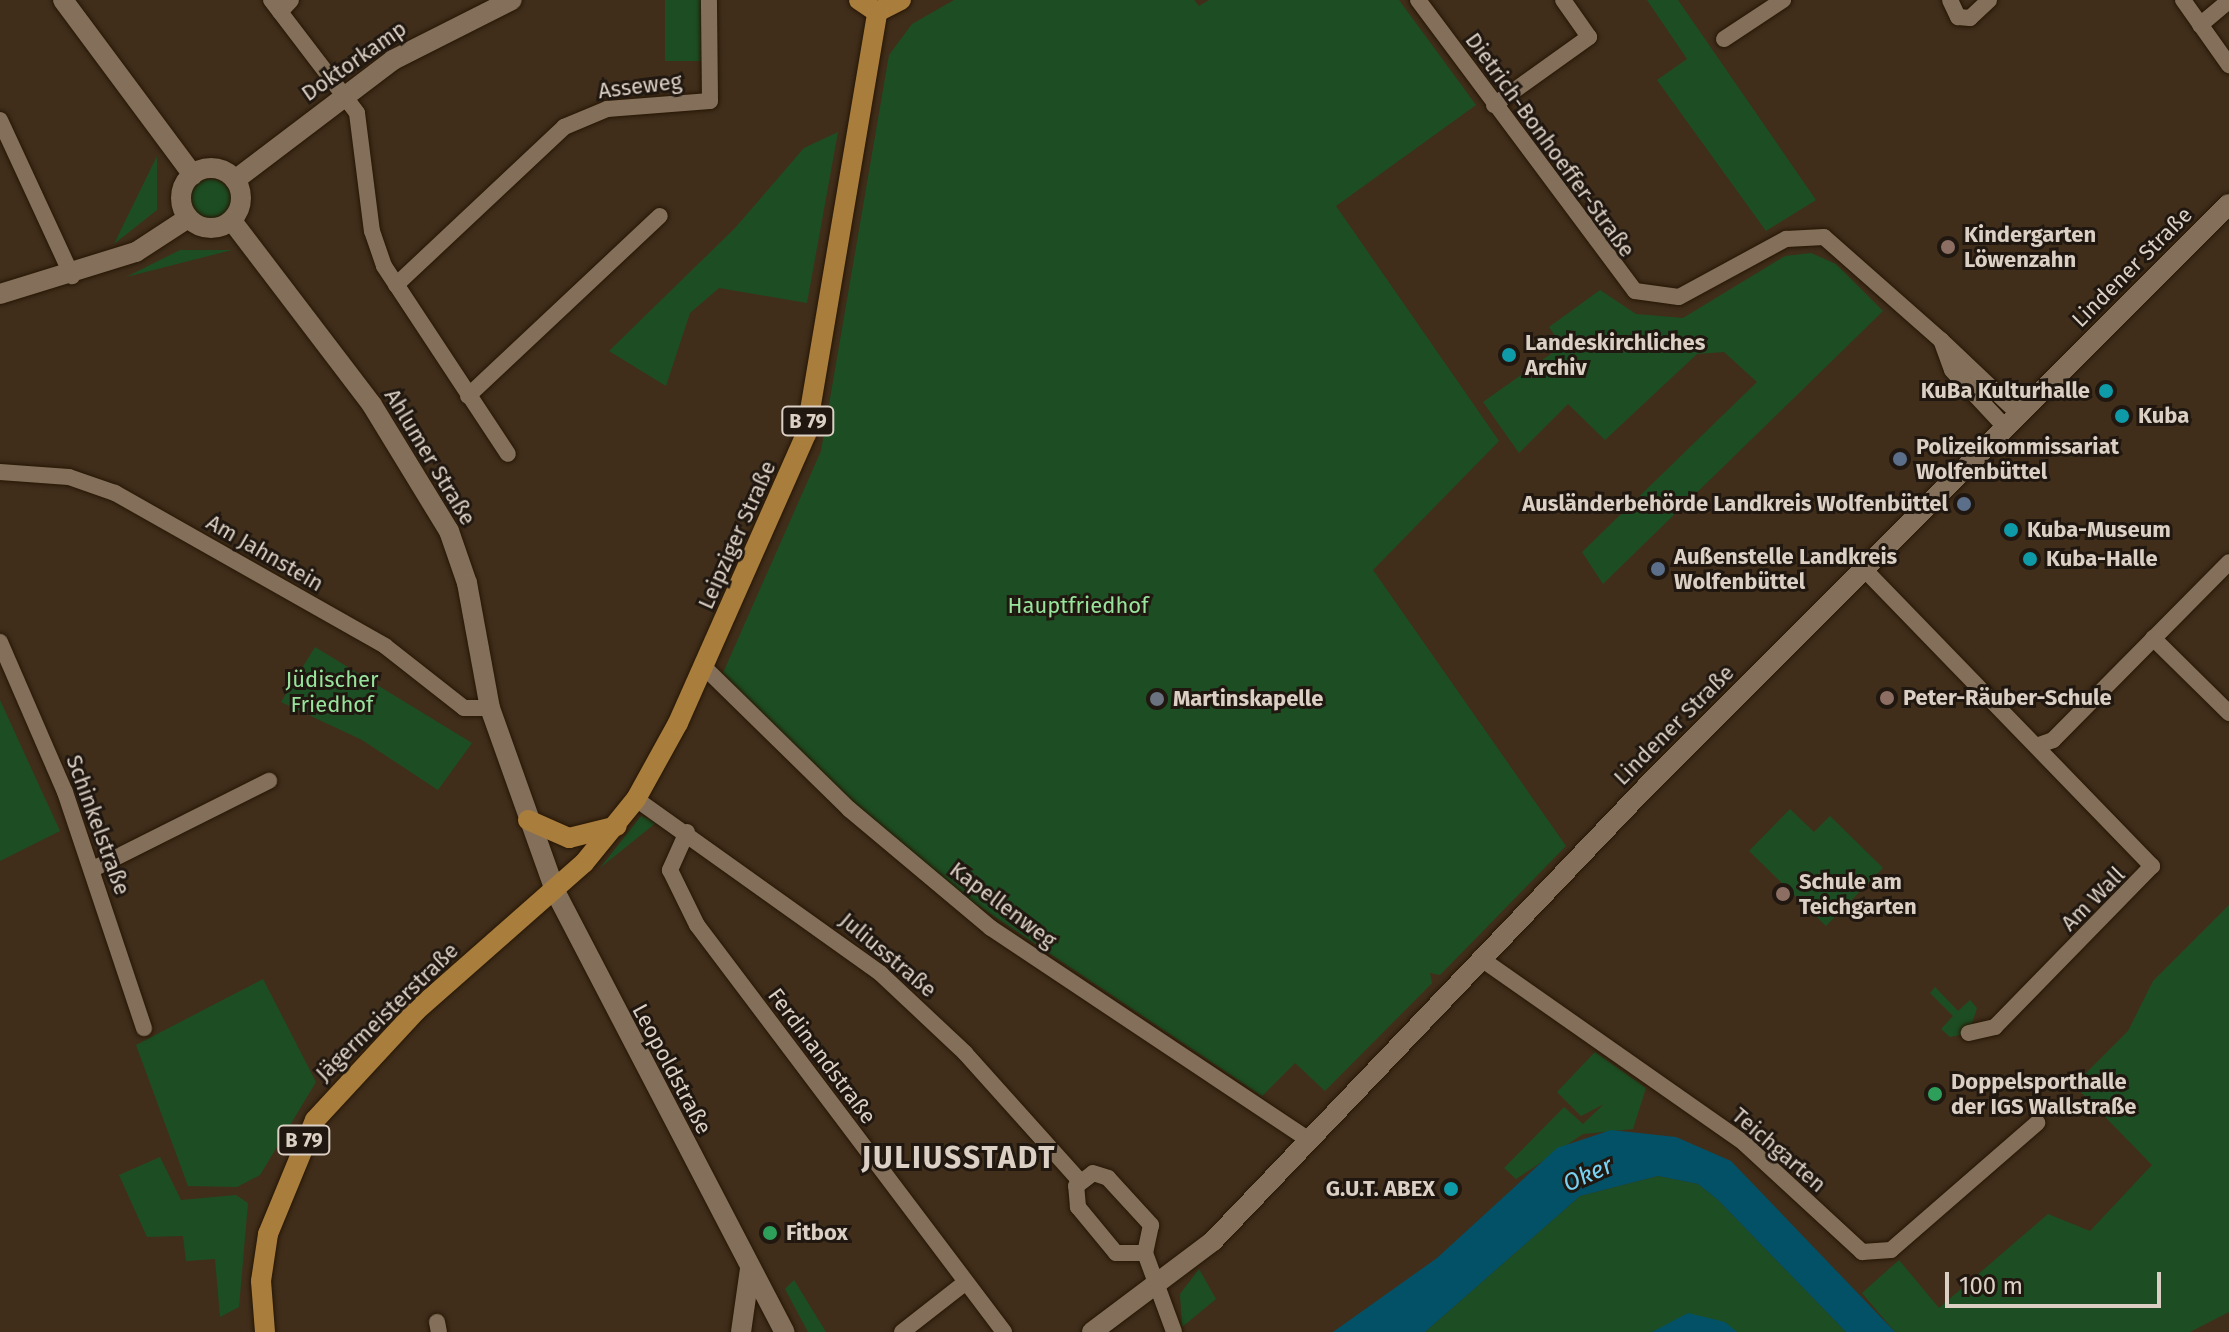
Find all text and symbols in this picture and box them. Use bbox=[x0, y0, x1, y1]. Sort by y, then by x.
street label: Doktorkamp bbox=[296, 15, 412, 107]
street label: Dietrich-Bonhoeffer-Straße bbox=[1460, 28, 1640, 262]
street label: Asseweg bbox=[597, 68, 683, 104]
street label: Lindener Straße bbox=[2066, 201, 2198, 333]
place label: Kindergarten Löwenzahn bbox=[1964, 221, 2096, 272]
marker: Kindergarten Löwenzahn bbox=[1939, 238, 1957, 256]
place label: Landeskirchliches Archiv bbox=[1525, 329, 1705, 380]
marker: Landeskirchliches Archiv bbox=[1500, 346, 1518, 364]
place label: KuBa Kulturhalle bbox=[1921, 378, 2090, 404]
marker: KuBa Kulturhalle bbox=[2097, 382, 2115, 400]
street label: Ahlumer Straße bbox=[379, 384, 481, 530]
place label: Kuba bbox=[2138, 403, 2189, 429]
road number: B 79 bbox=[780, 405, 836, 437]
marker: Kuba bbox=[2113, 407, 2131, 425]
place label: Polizeikommissariat Wolfenbüttel bbox=[1916, 433, 2119, 484]
marker: Polizeikommissariat Wolfenbüttel bbox=[1891, 450, 1909, 468]
street label: Leipziger Straße bbox=[693, 457, 781, 613]
place label: Ausländerbehörde Landkreis Wolfenbüttel bbox=[1522, 491, 1948, 517]
marker: Ausländerbehörde Landkreis Wolfenbüttel bbox=[1955, 495, 1973, 513]
street label: Am Jahnstein bbox=[202, 509, 328, 597]
place label: Kuba-Museum bbox=[2027, 517, 2171, 543]
marker: Kuba-Museum bbox=[2002, 521, 2020, 539]
place label: Außenstelle Landkreis Wolfenbüttel bbox=[1674, 543, 1897, 594]
place label: Kuba-Halle bbox=[2046, 546, 2158, 572]
marker: Kuba-Halle bbox=[2021, 550, 2039, 568]
marker: Außenstelle Landkreis Wolfenbüttel bbox=[1649, 560, 1667, 578]
park label: Hauptfriedhof bbox=[1007, 593, 1149, 619]
street label: Lindener Straße bbox=[1608, 659, 1740, 791]
park label: Jüdischer Friedhof bbox=[285, 666, 379, 718]
place label: Peter-Räuber-Schule bbox=[1903, 685, 2112, 711]
place label: Martinskapelle bbox=[1173, 686, 1323, 712]
marker: Peter-Räuber-Schule bbox=[1878, 689, 1896, 707]
marker: Martinskapelle bbox=[1148, 690, 1166, 708]
street label: Schinkelstraße bbox=[60, 751, 136, 899]
street label: Kapellenweg bbox=[944, 856, 1062, 954]
street label: Am Wall bbox=[2056, 862, 2130, 936]
place label: Schule am Teichgarten bbox=[1799, 868, 1917, 920]
marker: Schule am Teichgarten bbox=[1774, 885, 1792, 903]
street label: Juliusstraße bbox=[834, 907, 942, 1003]
street label: Jägermeisterstraße bbox=[310, 937, 464, 1087]
street label: Ferdinandstraße bbox=[762, 983, 882, 1129]
street label: Leopoldstraße bbox=[627, 999, 717, 1139]
place label: Doppelsporthalle der IGS Wallstraße bbox=[1951, 1068, 2136, 1120]
marker: Doppelsporthalle der IGS Wallstraße bbox=[1926, 1085, 1944, 1103]
street label: Teichgarten bbox=[1727, 1102, 1831, 1198]
road number: B 79 bbox=[276, 1124, 332, 1156]
district label: JULIUSSTADT bbox=[861, 1140, 1057, 1176]
water label: Oker bbox=[1559, 1151, 1617, 1199]
place label: G.U.T. ABEX bbox=[1326, 1176, 1435, 1202]
marker: G.U.T. ABEX bbox=[1442, 1180, 1460, 1198]
place label: Fitbox bbox=[786, 1220, 848, 1246]
marker: Fitbox bbox=[761, 1224, 779, 1242]
scale bar bbox=[1949, 1256, 2165, 1306]
text: 100 m bbox=[1959, 1272, 2023, 1300]

